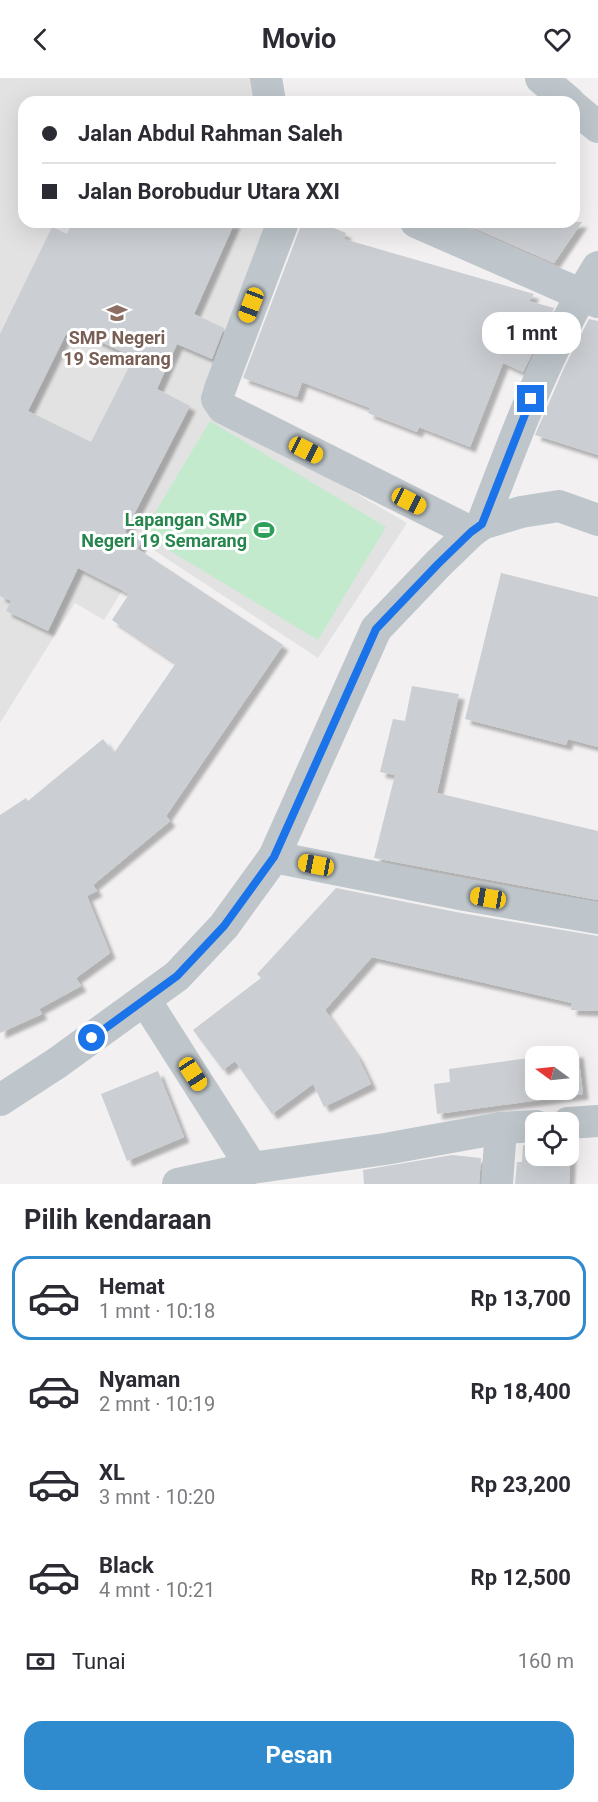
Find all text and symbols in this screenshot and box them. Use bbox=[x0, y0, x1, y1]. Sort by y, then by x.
icon: back bbox=[24, 23, 57, 56]
text: Movio bbox=[262, 23, 336, 55]
icon: heart bbox=[541, 23, 574, 56]
text: Jalan Abdul Rahman Saleh bbox=[78, 121, 343, 146]
text: Jalan Borobudur Utara XXI bbox=[78, 179, 340, 204]
car bbox=[236, 285, 266, 325]
school or university icon: SMP Negeri 19 Semarang bbox=[105, 301, 129, 325]
callout: 1 mnt bbox=[482, 312, 580, 354]
text: 1 mnt bbox=[506, 321, 557, 345]
place label: SMP Negeri 19 Semarang bbox=[63, 327, 171, 369]
route end bbox=[517, 385, 544, 412]
car bbox=[286, 434, 326, 466]
car bbox=[389, 485, 429, 517]
place label: Lapangan SMP Negeri 19 Semarang bbox=[81, 509, 247, 551]
sports icon: Lapangan SMP Negeri 19 Semarang bbox=[252, 518, 276, 542]
car bbox=[297, 853, 335, 877]
car bbox=[469, 886, 507, 910]
route start bbox=[78, 1024, 105, 1051]
north arrow bbox=[525, 1046, 579, 1100]
map controls bbox=[525, 1046, 579, 1166]
car bbox=[176, 1054, 210, 1094]
button: locate bbox=[525, 1112, 579, 1166]
text: Pilih kendaraan bbox=[24, 1204, 212, 1236]
icon: car bbox=[27, 1271, 81, 1325]
text: Hemat bbox=[99, 1274, 165, 1299]
text: Rp 13,700 bbox=[471, 1286, 571, 1311]
text: 1 mnt · 10:18 bbox=[99, 1299, 215, 1323]
icon: car bbox=[27, 1364, 81, 1418]
text: Nyaman bbox=[99, 1367, 180, 1392]
text: Rp 18,400 bbox=[471, 1379, 571, 1404]
text: 2 mnt · 10:19 bbox=[99, 1392, 215, 1416]
icon: car bbox=[27, 1457, 81, 1511]
text: XL bbox=[99, 1460, 125, 1485]
text: Rp 23,200 bbox=[471, 1472, 571, 1497]
text: 3 mnt · 10:20 bbox=[99, 1485, 215, 1509]
icon: car bbox=[27, 1550, 81, 1604]
text: Black bbox=[99, 1553, 154, 1578]
text: Rp 12,500 bbox=[471, 1565, 571, 1590]
text: 4 mnt · 10:21 bbox=[99, 1578, 215, 1602]
icon: cash bbox=[24, 1645, 57, 1678]
text: Tunai bbox=[72, 1649, 126, 1674]
text: 160 m bbox=[518, 1649, 574, 1673]
button: Pesan bbox=[24, 1721, 574, 1790]

